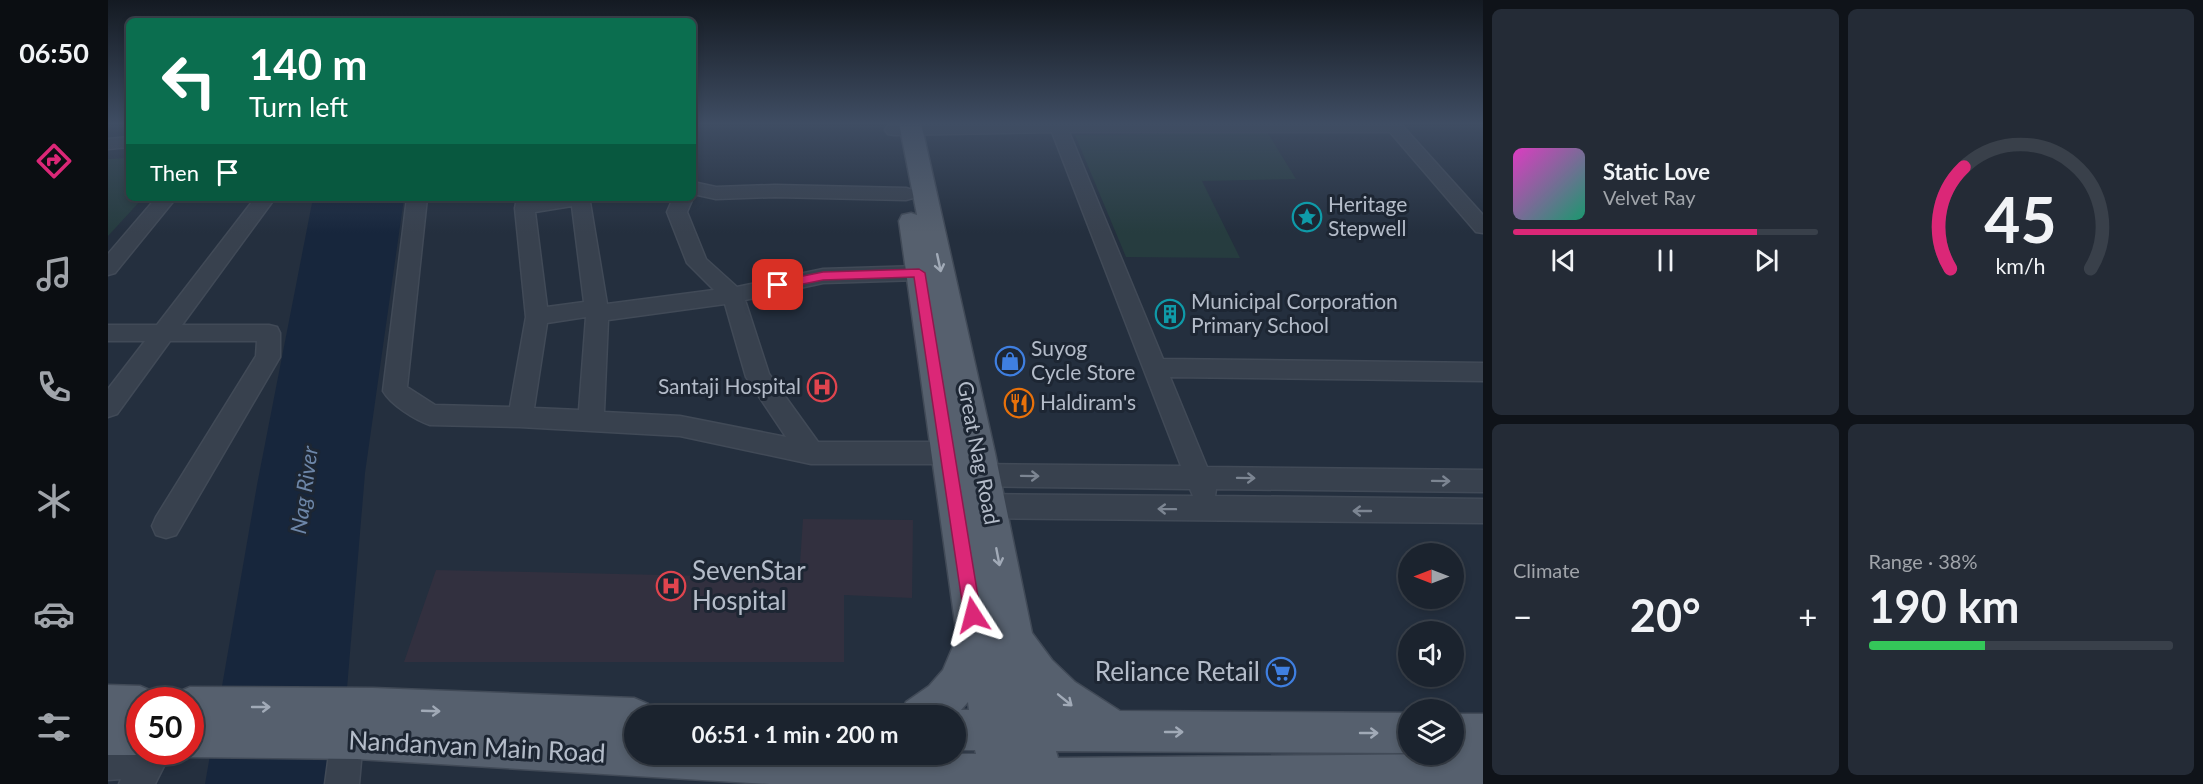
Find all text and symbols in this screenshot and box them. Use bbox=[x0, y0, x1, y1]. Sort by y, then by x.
text: 06:50 bbox=[19, 36, 89, 69]
text: 140 m bbox=[249, 39, 367, 89]
icon: left bbox=[150, 42, 228, 120]
text: Turn left bbox=[249, 90, 348, 123]
icon: directions bbox=[33, 140, 75, 182]
icon: arrive bbox=[211, 156, 244, 189]
text: Static Love bbox=[1603, 158, 1710, 185]
text: Then bbox=[150, 159, 199, 186]
text: 45 bbox=[1985, 181, 2057, 256]
text: Velvet Ray bbox=[1603, 185, 1696, 209]
place label: Heritage Stepwell bbox=[1328, 191, 1407, 240]
place icon: Heritage Stepwell bbox=[1291, 201, 1323, 233]
icon: previous bbox=[1547, 244, 1580, 277]
icon: pause bbox=[1649, 244, 1682, 277]
icon: next bbox=[1750, 244, 1783, 277]
one-way arrow bbox=[934, 252, 945, 272]
icon: music bbox=[33, 253, 75, 295]
text: km/h bbox=[1996, 254, 2046, 280]
pin bbox=[752, 259, 803, 310]
icon: arrive bbox=[761, 268, 794, 301]
place label: Municipal Corporation Primary School bbox=[1191, 288, 1398, 337]
building icon: Municipal Corporation Primary School bbox=[1154, 298, 1186, 330]
place label: Suyog Cycle Store bbox=[1031, 335, 1135, 384]
shop icon: Suyog Cycle Store bbox=[994, 345, 1026, 377]
icon: phone bbox=[33, 366, 75, 408]
hospital icon: Santaji Hospital bbox=[806, 371, 838, 403]
place label: Santaji Hospital bbox=[658, 373, 801, 398]
street label: Great Nag Road bbox=[953, 379, 1006, 527]
restaurant icon: Haldiram's bbox=[1003, 387, 1035, 419]
place label: Haldiram's bbox=[1040, 389, 1136, 414]
water label: Nag River bbox=[284, 444, 323, 536]
one-way arrow bbox=[1020, 470, 1040, 482]
one-way arrow bbox=[1236, 473, 1256, 484]
one-way arrow bbox=[1431, 475, 1451, 487]
icon: climate bbox=[33, 480, 75, 522]
one-way arrow bbox=[1157, 503, 1177, 515]
one-way arrow bbox=[1352, 505, 1372, 517]
north arrow bbox=[1398, 543, 1464, 609]
map controls bbox=[1398, 543, 1464, 765]
one-way arrow bbox=[993, 546, 1004, 566]
text: Range · 38% bbox=[1869, 549, 1977, 573]
place label: SevenStar Hospital bbox=[692, 554, 806, 616]
text: Climate bbox=[1513, 558, 1580, 582]
hospital icon: SevenStar Hospital bbox=[655, 570, 687, 602]
text: 190 km bbox=[1869, 579, 2019, 633]
position arrow bbox=[941, 583, 1005, 647]
text: 20° bbox=[1630, 588, 1701, 642]
icon: car bbox=[33, 593, 75, 635]
text: − bbox=[1513, 596, 1532, 636]
text: + bbox=[1798, 596, 1818, 636]
button: sound bbox=[1398, 621, 1464, 687]
place label: Reliance Retail bbox=[1095, 655, 1260, 687]
supermarket icon: Reliance Retail bbox=[1265, 656, 1297, 688]
speed limit sign: 50 bbox=[126, 687, 204, 765]
one-way arrow bbox=[1057, 693, 1073, 706]
button: layers bbox=[1398, 699, 1464, 765]
one-way arrow bbox=[251, 702, 271, 713]
one-way arrow bbox=[421, 705, 441, 716]
icon: filters bbox=[33, 706, 75, 748]
text: 06:51 · 1 min · 200 m bbox=[692, 721, 898, 748]
street label: Nandanvan Main Road bbox=[348, 723, 607, 769]
one-way arrow bbox=[1163, 726, 1183, 738]
one-way arrow bbox=[1358, 727, 1378, 739]

